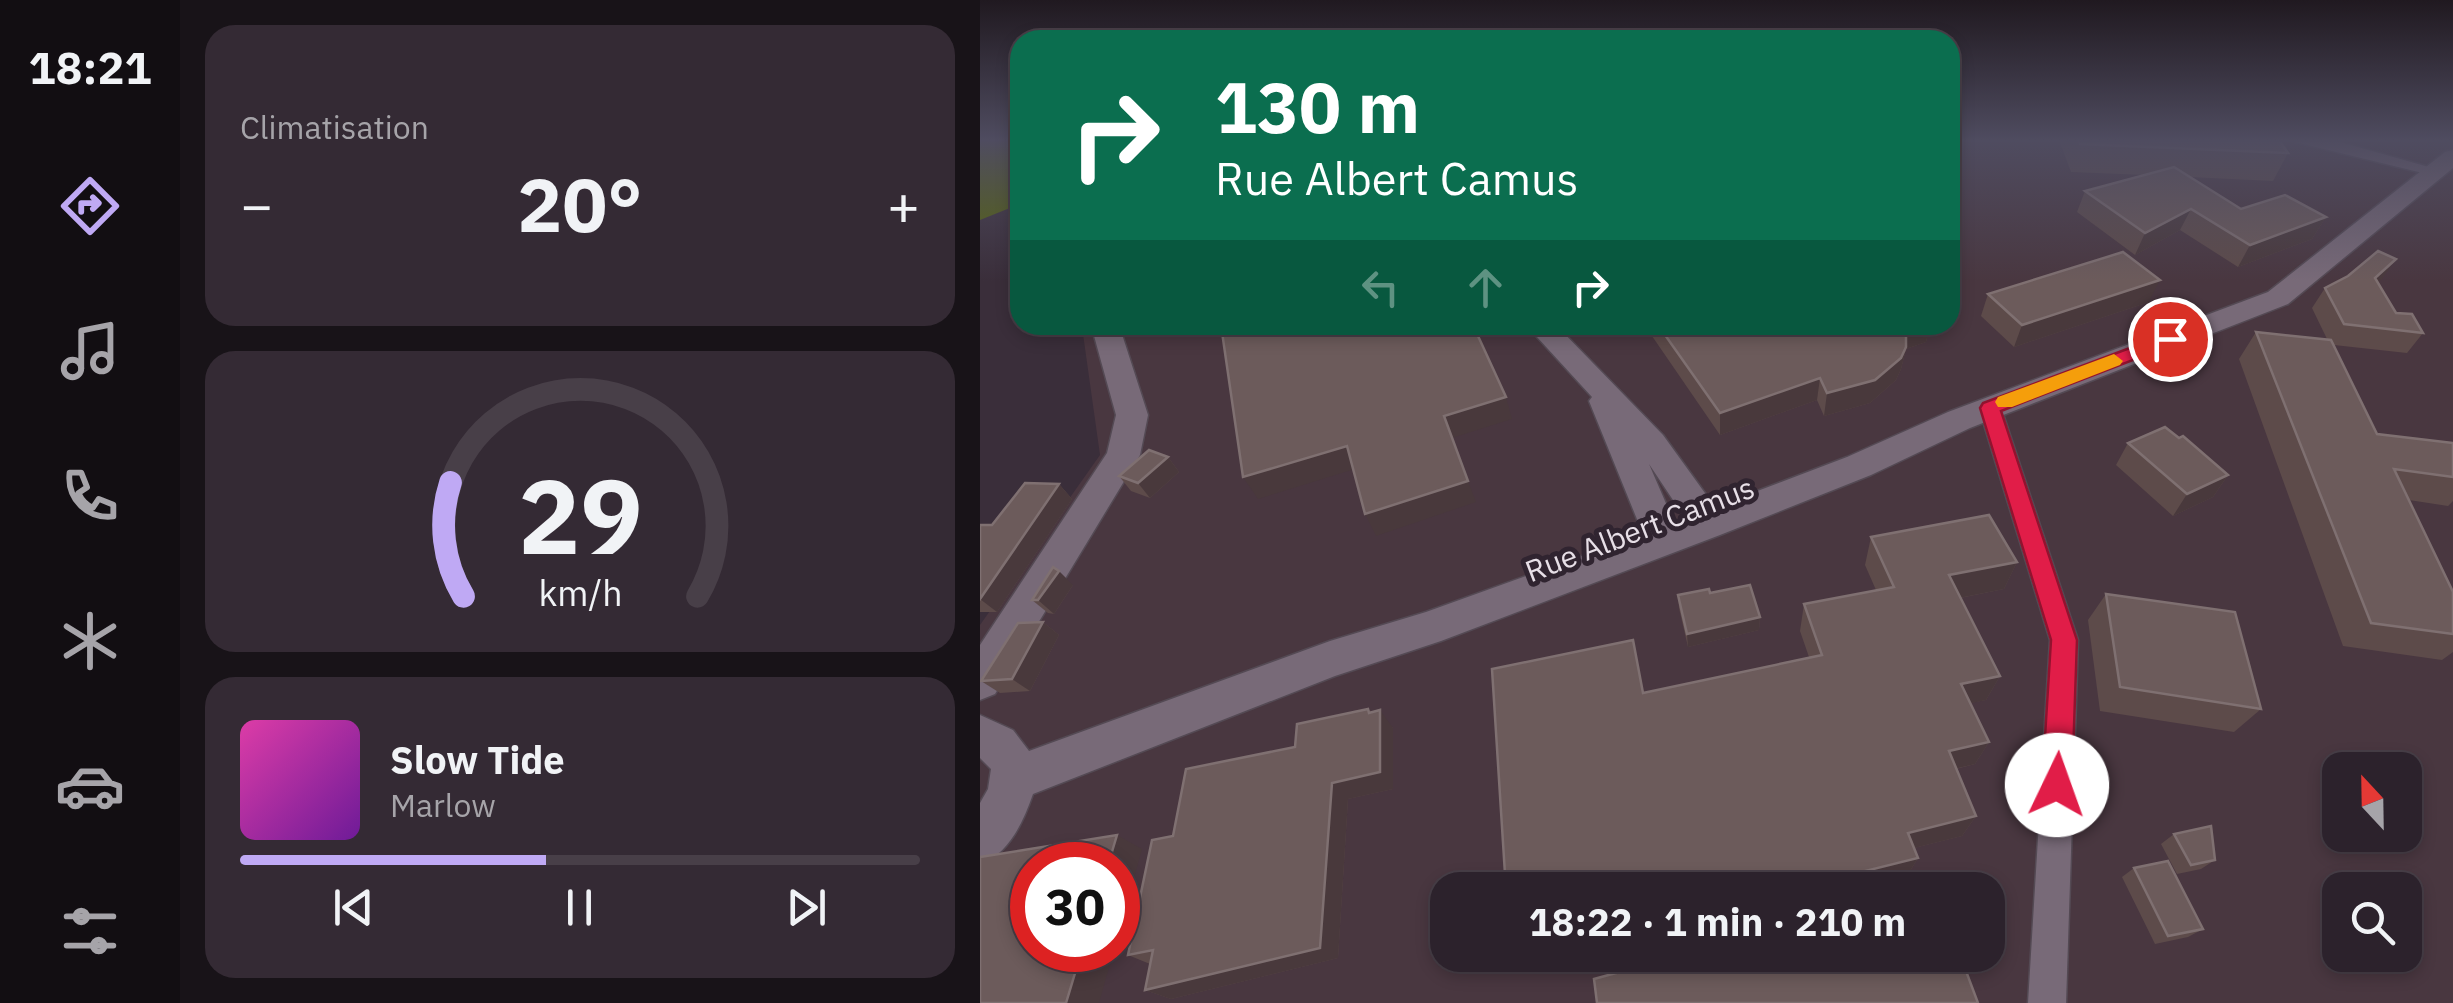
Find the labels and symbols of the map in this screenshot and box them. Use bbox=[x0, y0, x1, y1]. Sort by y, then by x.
pin bbox=[2128, 297, 2213, 382]
street label: Rue Albert Camus bbox=[1519, 467, 1760, 590]
position arrow bbox=[2005, 733, 2109, 837]
north arrow bbox=[2322, 752, 2422, 852]
speed limit sign: 30 bbox=[1010, 842, 1140, 972]

